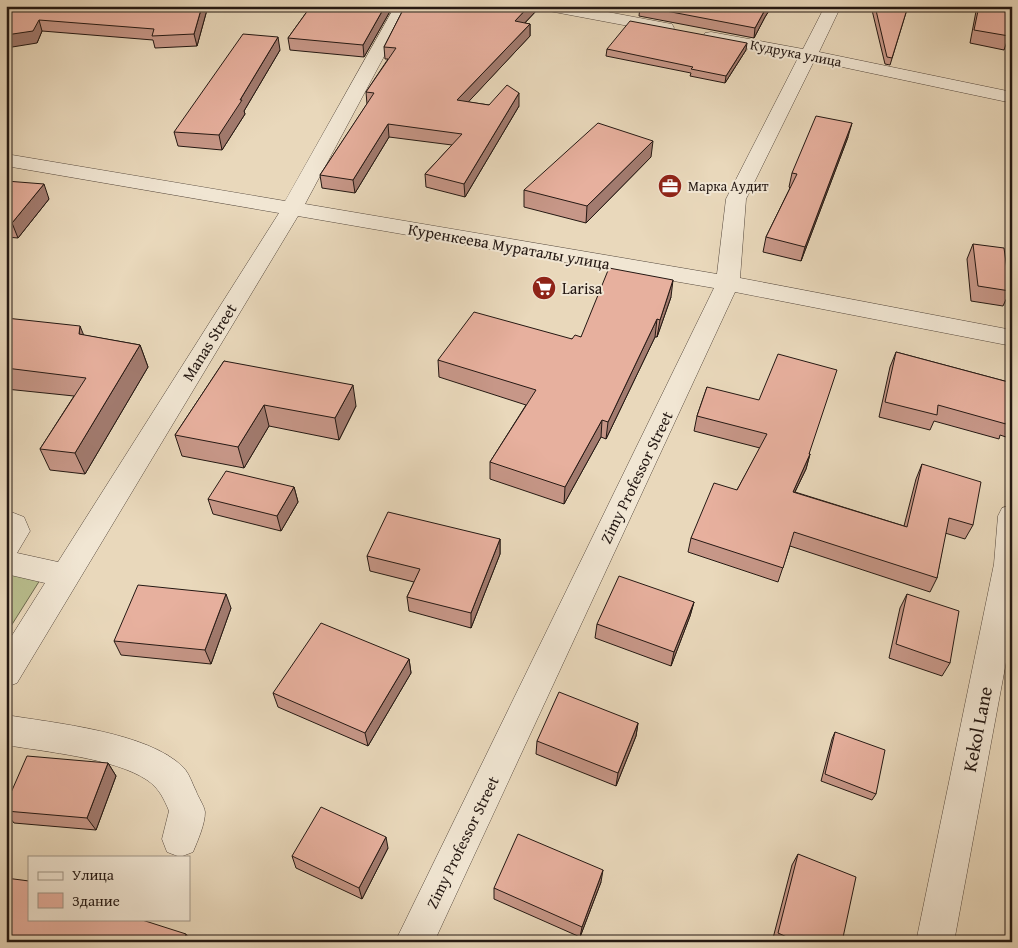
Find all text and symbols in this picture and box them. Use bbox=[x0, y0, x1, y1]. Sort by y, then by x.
street label: Кудрука улица bbox=[748, 34, 844, 72]
office icon: Марка Аудит bbox=[657, 173, 683, 199]
place label: Марка Аудит bbox=[688, 176, 769, 196]
street label: Куренкеева Мураталы улица bbox=[406, 216, 612, 276]
supermarket icon: Larisa bbox=[531, 275, 557, 301]
place label: Larisa bbox=[562, 276, 603, 300]
street label: Manas Street bbox=[176, 298, 243, 385]
street label: Zimy Professor Street bbox=[593, 406, 679, 547]
street label: Kekol Lane bbox=[955, 684, 999, 774]
street label: Zimy Professor Street bbox=[419, 771, 505, 912]
legend bbox=[28, 856, 190, 920]
text: Улица bbox=[72, 864, 115, 885]
text: Здание bbox=[72, 890, 120, 911]

